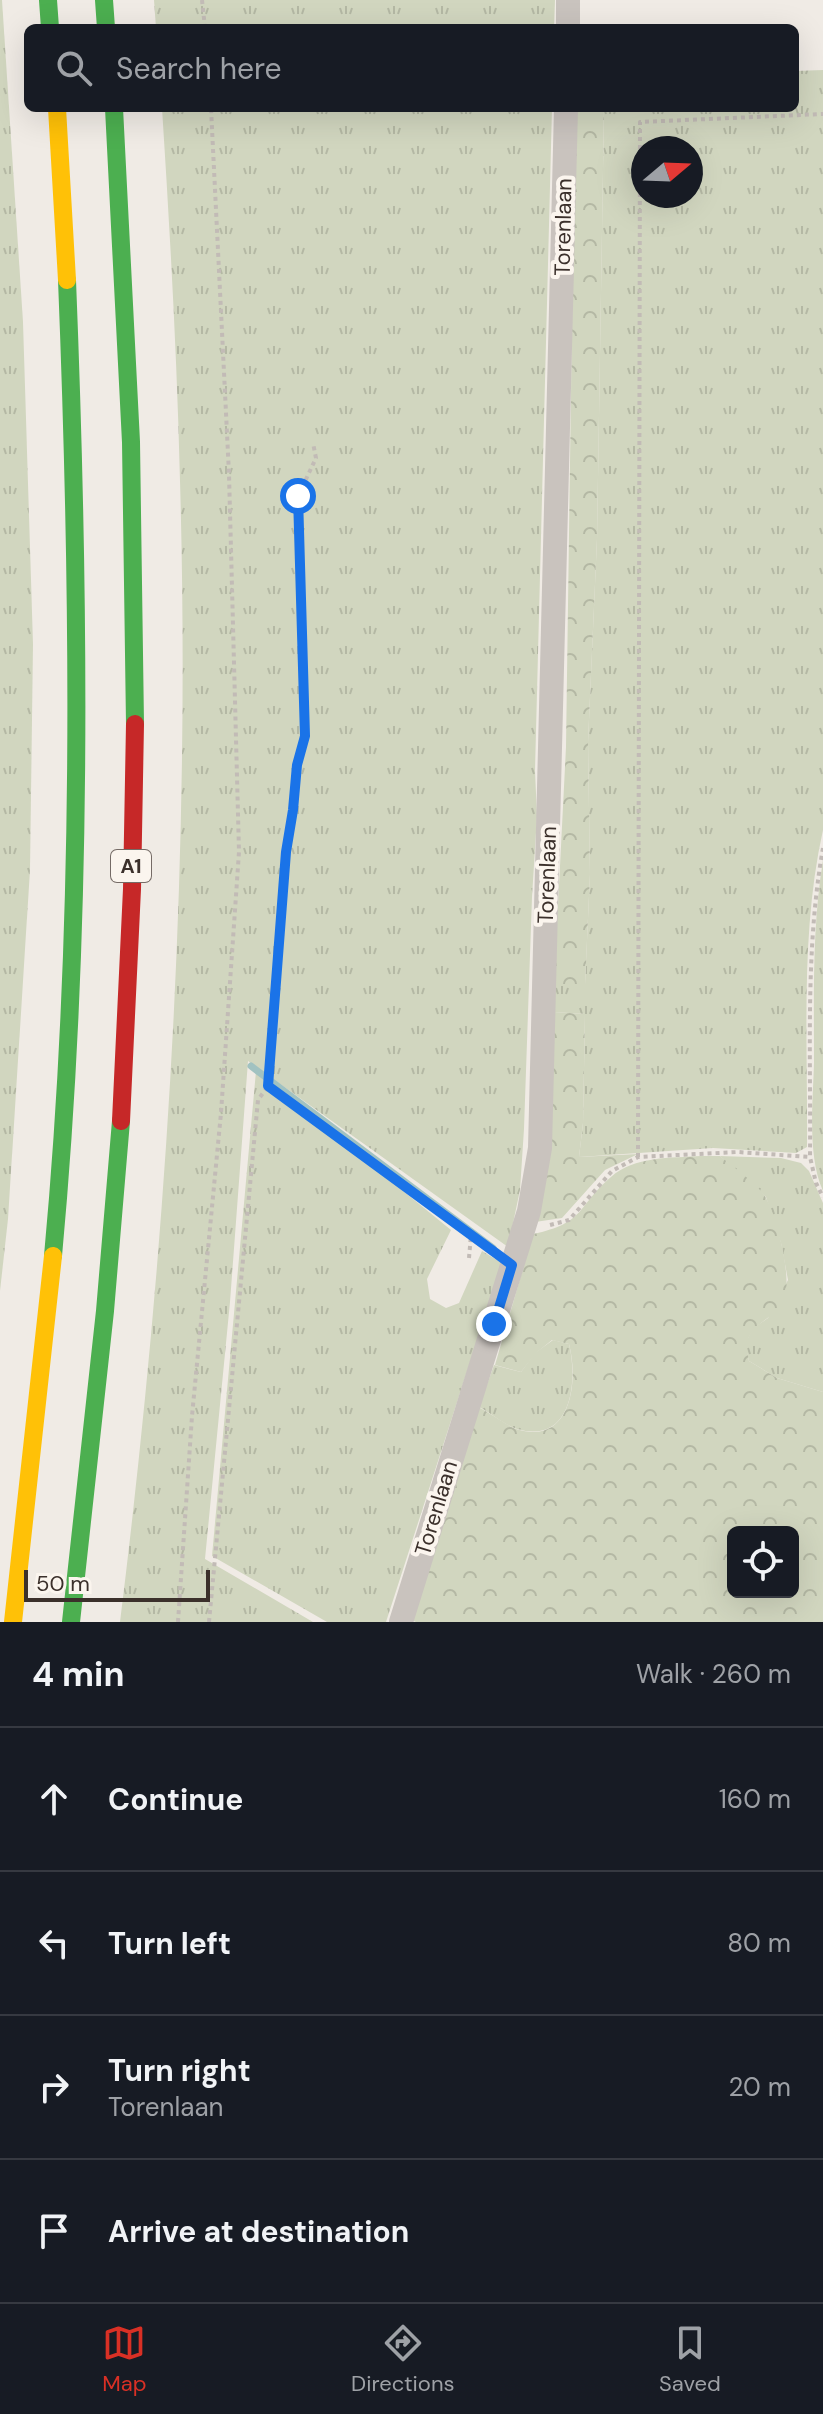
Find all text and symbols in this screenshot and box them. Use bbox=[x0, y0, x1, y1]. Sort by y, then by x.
search box bbox=[24, 24, 799, 112]
icon: search bbox=[52, 46, 96, 90]
text: Search here bbox=[116, 49, 282, 88]
north arrow bbox=[631, 136, 703, 208]
street label: Torenlaan bbox=[548, 178, 578, 276]
route start bbox=[280, 478, 316, 514]
street label: Torenlaan bbox=[531, 826, 563, 924]
road number: A1 bbox=[111, 850, 151, 882]
route end bbox=[476, 1306, 512, 1342]
street label: Torenlaan bbox=[408, 1457, 464, 1559]
map controls bbox=[727, 1526, 799, 1598]
button: locate bbox=[727, 1526, 799, 1598]
scale bar bbox=[24, 1566, 210, 1602]
text: 50 m bbox=[36, 1569, 90, 1598]
text: 4 min bbox=[32, 1652, 124, 1697]
text: Walk · 260 m bbox=[636, 1657, 791, 1691]
icon: ahead bbox=[32, 1777, 76, 1821]
text: Continue bbox=[108, 1780, 243, 1819]
text: 160 m bbox=[719, 1782, 791, 1816]
icon: left bbox=[32, 1921, 76, 1965]
text: Turn left bbox=[108, 1924, 231, 1963]
text: 80 m bbox=[727, 1926, 791, 1960]
text: Turn right bbox=[108, 2051, 251, 2090]
icon: right bbox=[32, 2065, 76, 2109]
text: 20 m bbox=[728, 2070, 791, 2104]
text: Torenlaan bbox=[108, 2090, 224, 2124]
icon: arrive bbox=[32, 2209, 76, 2253]
text: Arrive at destination bbox=[108, 2212, 409, 2251]
tab: Map bbox=[102, 2321, 147, 2398]
tab: Directions bbox=[351, 2321, 455, 2398]
tab: Saved bbox=[659, 2321, 721, 2398]

